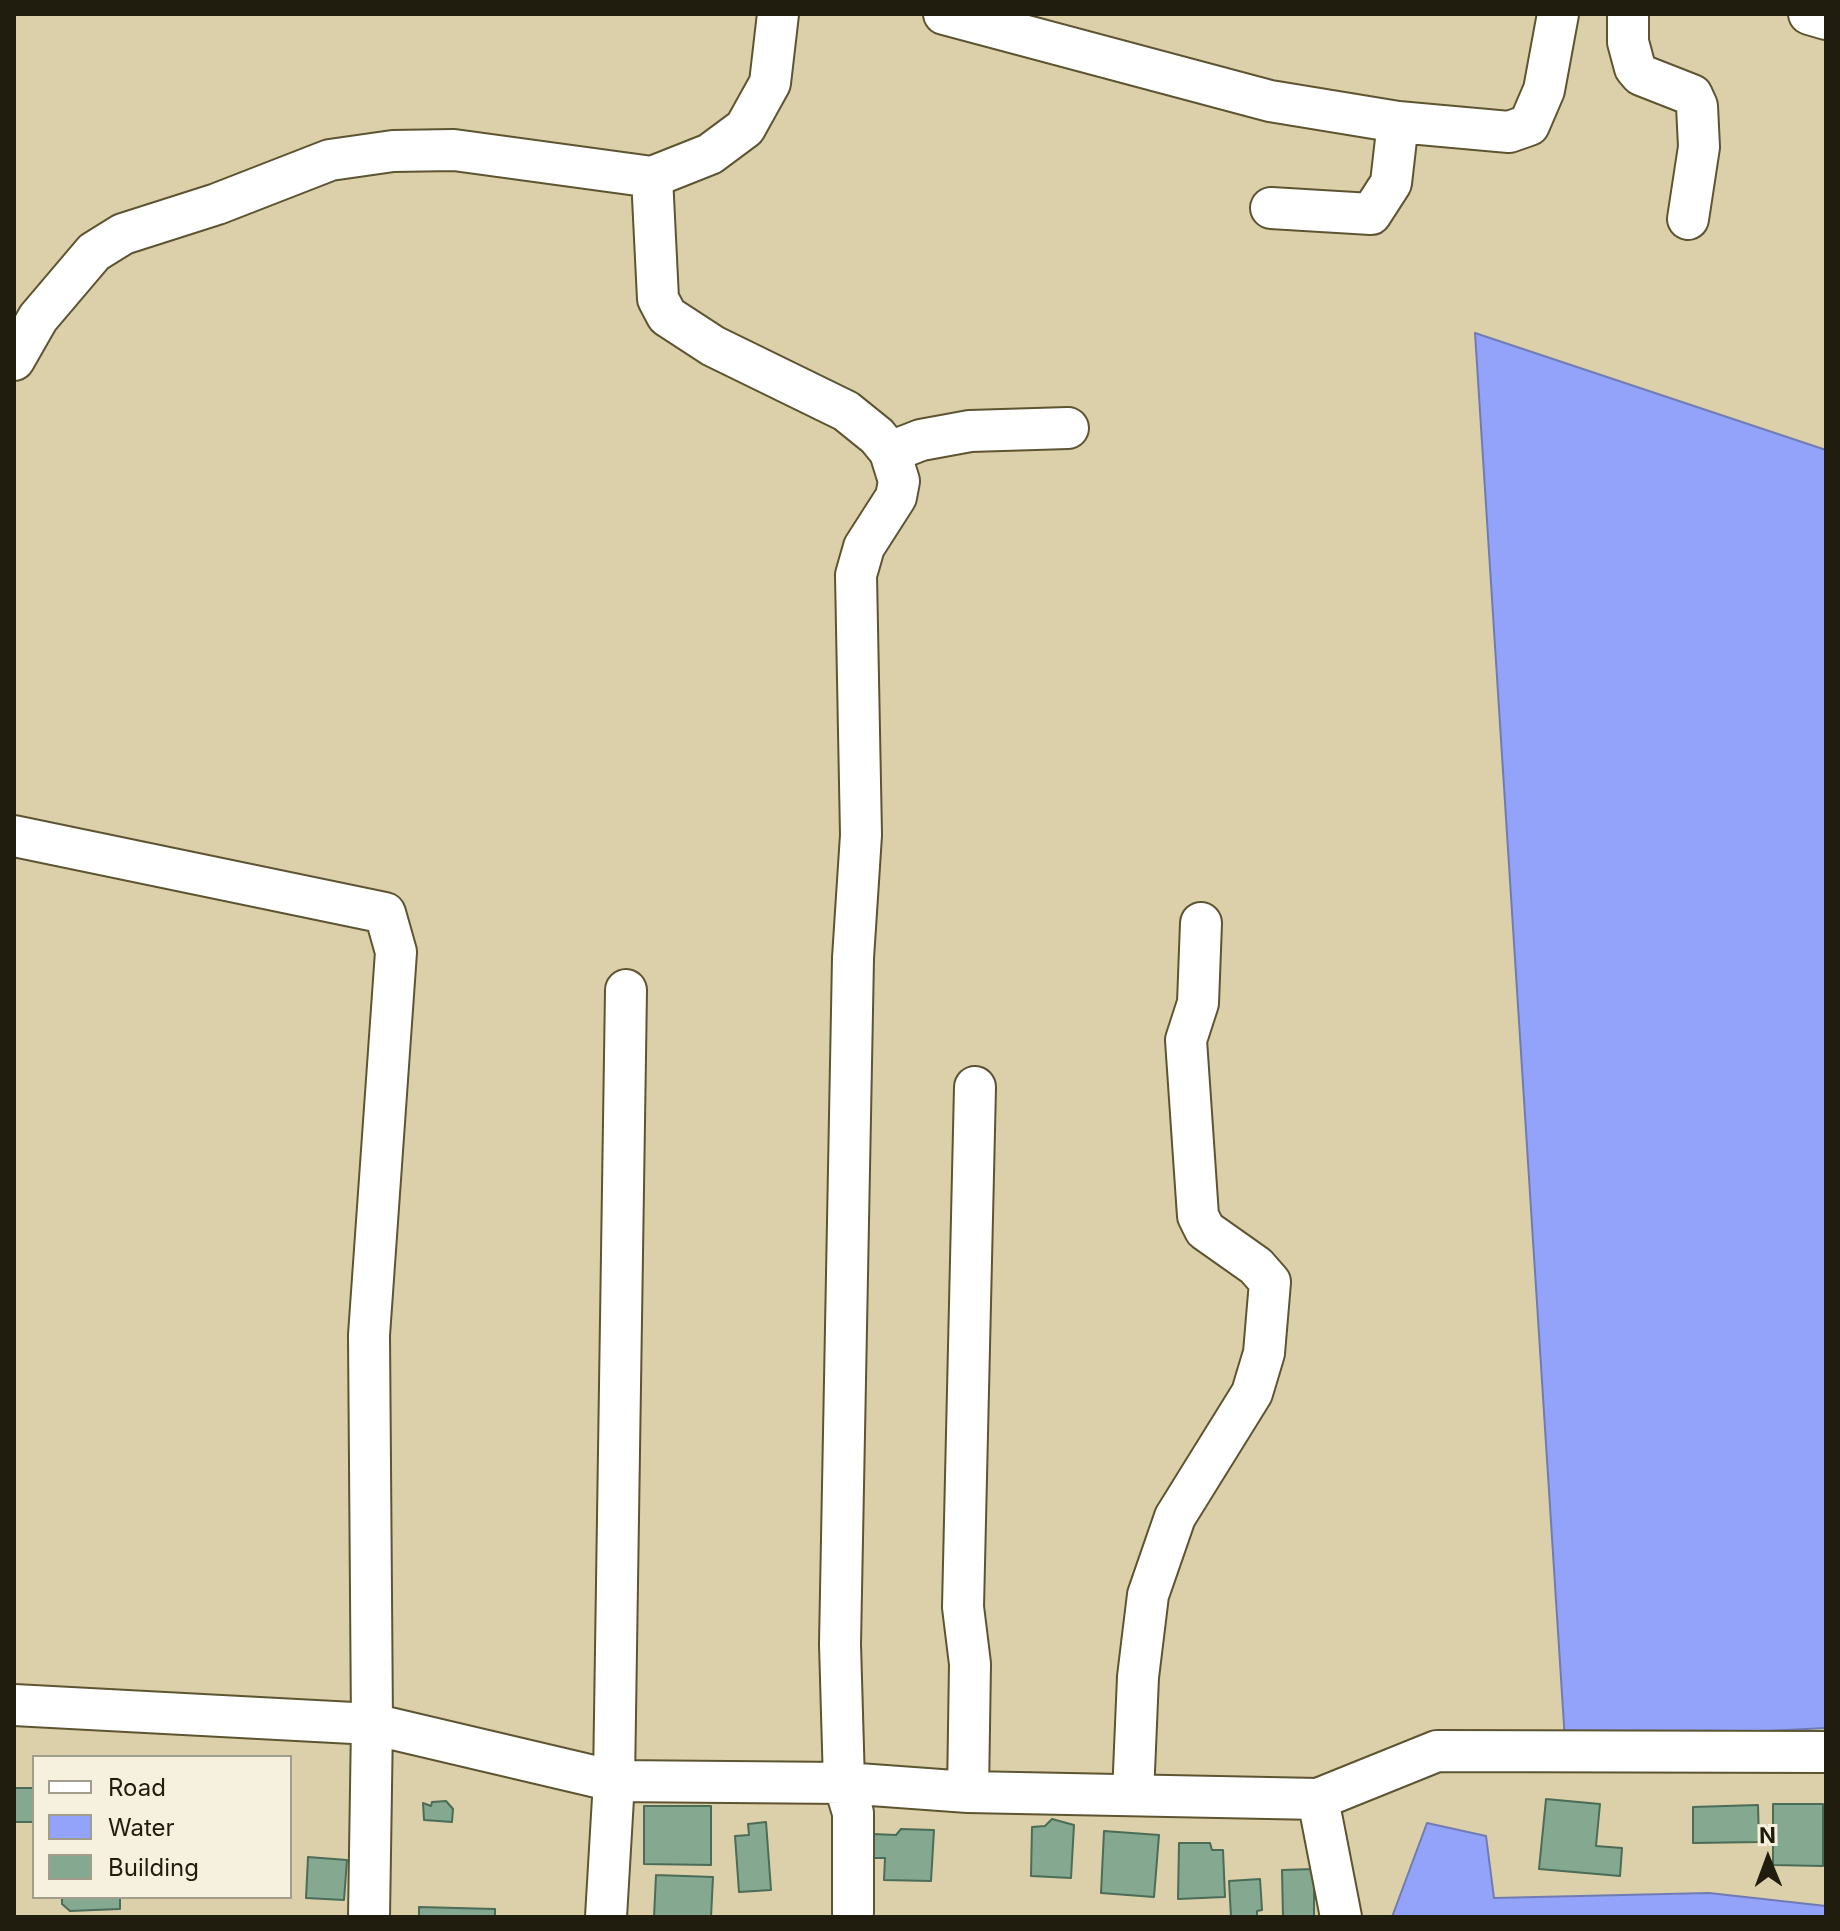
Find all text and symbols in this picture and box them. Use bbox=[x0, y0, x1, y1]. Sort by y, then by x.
legend bbox=[32, 1755, 292, 1899]
text: Road bbox=[108, 1773, 166, 1802]
text: Water bbox=[108, 1813, 175, 1842]
north arrow bbox=[1728, 1819, 1808, 1899]
text: N bbox=[1759, 1822, 1776, 1848]
text: Building bbox=[108, 1853, 199, 1882]

